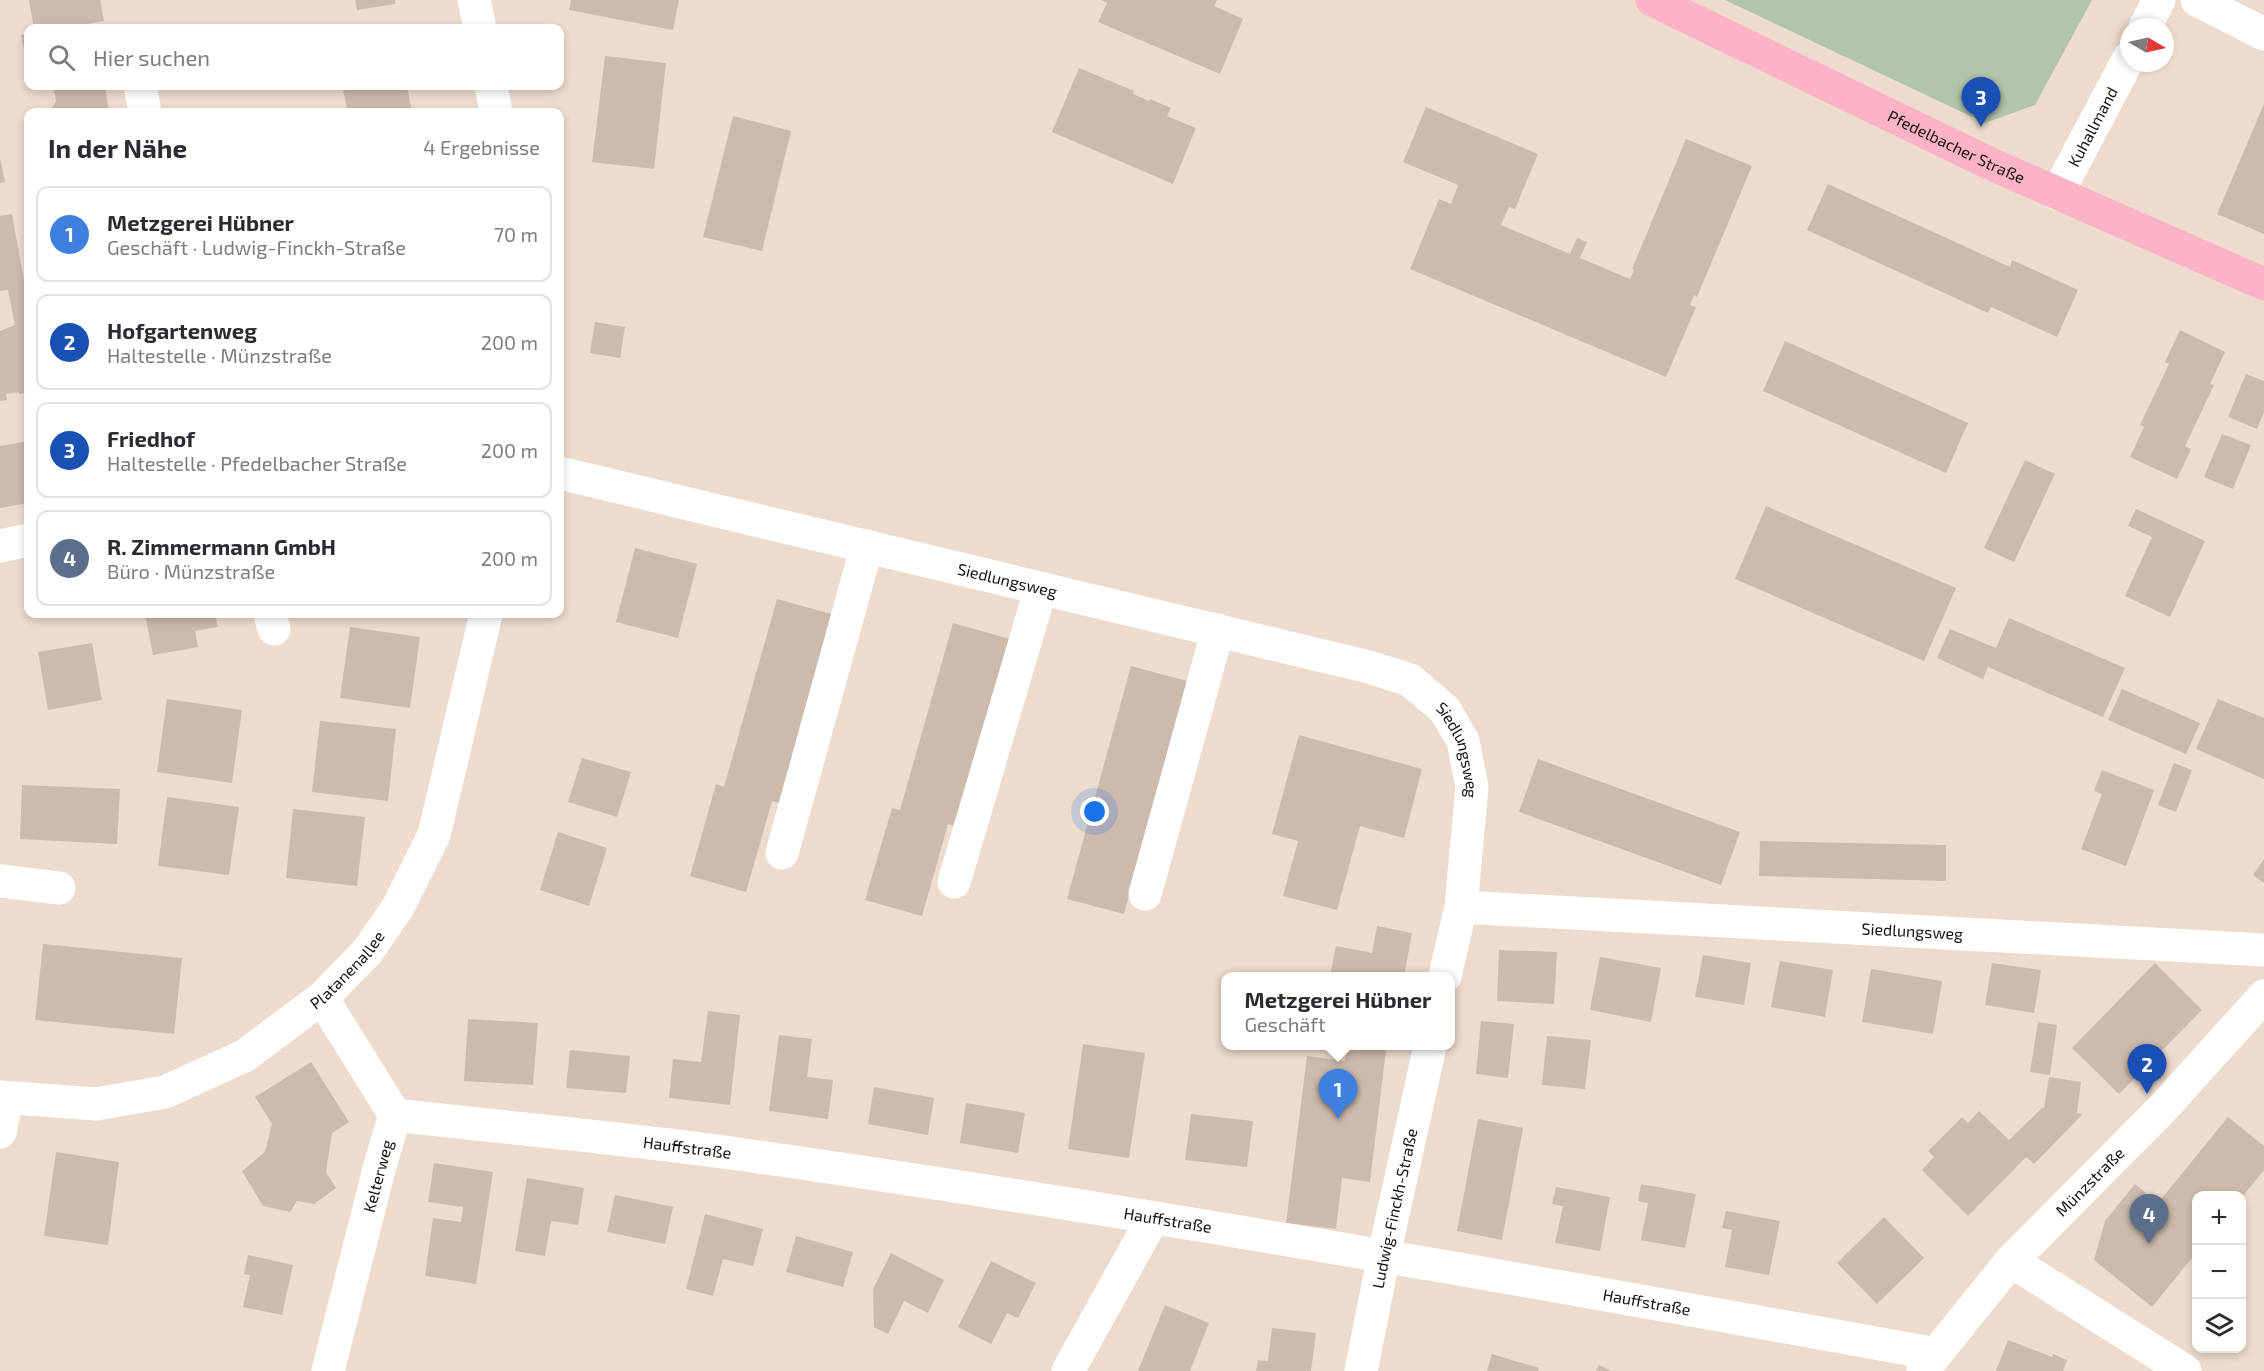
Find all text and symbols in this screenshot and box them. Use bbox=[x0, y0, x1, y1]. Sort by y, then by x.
north arrow bbox=[2120, 18, 2174, 72]
search box bbox=[24, 24, 564, 90]
icon: search bbox=[45, 41, 78, 74]
text: Hier suchen bbox=[93, 44, 210, 70]
pin: 3 bbox=[1962, 78, 2000, 127]
street label: Kuhallmand bbox=[2063, 84, 2121, 170]
street label: Pfedelbacher Straße bbox=[1885, 106, 2028, 187]
text: In der Nähe bbox=[48, 132, 187, 163]
text: 4 Ergebnisse bbox=[423, 135, 540, 159]
text: Metzgerei Hübner bbox=[107, 209, 294, 235]
text: 1 bbox=[65, 222, 74, 246]
text: 70 m bbox=[494, 222, 538, 246]
text: Geschäft · Ludwig-Finckh-Straße bbox=[107, 235, 406, 259]
text: Hofgartenweg bbox=[107, 317, 257, 343]
text: 2 bbox=[64, 330, 75, 354]
text: 200 m bbox=[481, 330, 538, 354]
text: Haltestelle · Münzstraße bbox=[107, 343, 332, 367]
text: Friedhof bbox=[107, 425, 195, 451]
text: 3 bbox=[64, 438, 75, 462]
text: 200 m bbox=[481, 438, 538, 462]
text: Haltestelle · Pfedelbacher Straße bbox=[107, 451, 407, 475]
text: R. Zimmermann GmbH bbox=[107, 533, 336, 559]
text: 4 bbox=[63, 546, 76, 570]
text: 200 m bbox=[481, 546, 538, 570]
text: Büro · Münzstraße bbox=[107, 559, 275, 583]
street label: Siedlungsweg bbox=[956, 559, 1059, 601]
street label: Siedlungsweg bbox=[1433, 697, 1482, 799]
your location bbox=[1080, 797, 1109, 826]
street label: Siedlungsweg bbox=[1861, 918, 1964, 943]
street label: Platanenallee bbox=[306, 927, 388, 1013]
popup bbox=[1221, 972, 1455, 1050]
text: Metzgerei Hübner bbox=[1245, 986, 1431, 1012]
text: Geschäft bbox=[1245, 1012, 1326, 1036]
pin: 2 bbox=[2128, 1044, 2166, 1094]
pin: 1 bbox=[1318, 1070, 1358, 1119]
street label: Ludwig-Finckh-Straße bbox=[1368, 1126, 1421, 1290]
street label: Hauffstraße bbox=[642, 1132, 733, 1162]
street label: Kelterweg bbox=[359, 1137, 396, 1214]
street label: Münzstraße bbox=[2051, 1143, 2128, 1220]
map controls bbox=[2192, 1191, 2246, 1353]
button: + bbox=[2192, 1191, 2246, 1245]
pin: 4 bbox=[2130, 1194, 2168, 1244]
street label: Hauffstraße bbox=[1122, 1203, 1213, 1236]
button: − bbox=[2192, 1245, 2246, 1299]
street label: Hauffstraße bbox=[1601, 1284, 1692, 1319]
button: layers bbox=[2192, 1299, 2246, 1353]

